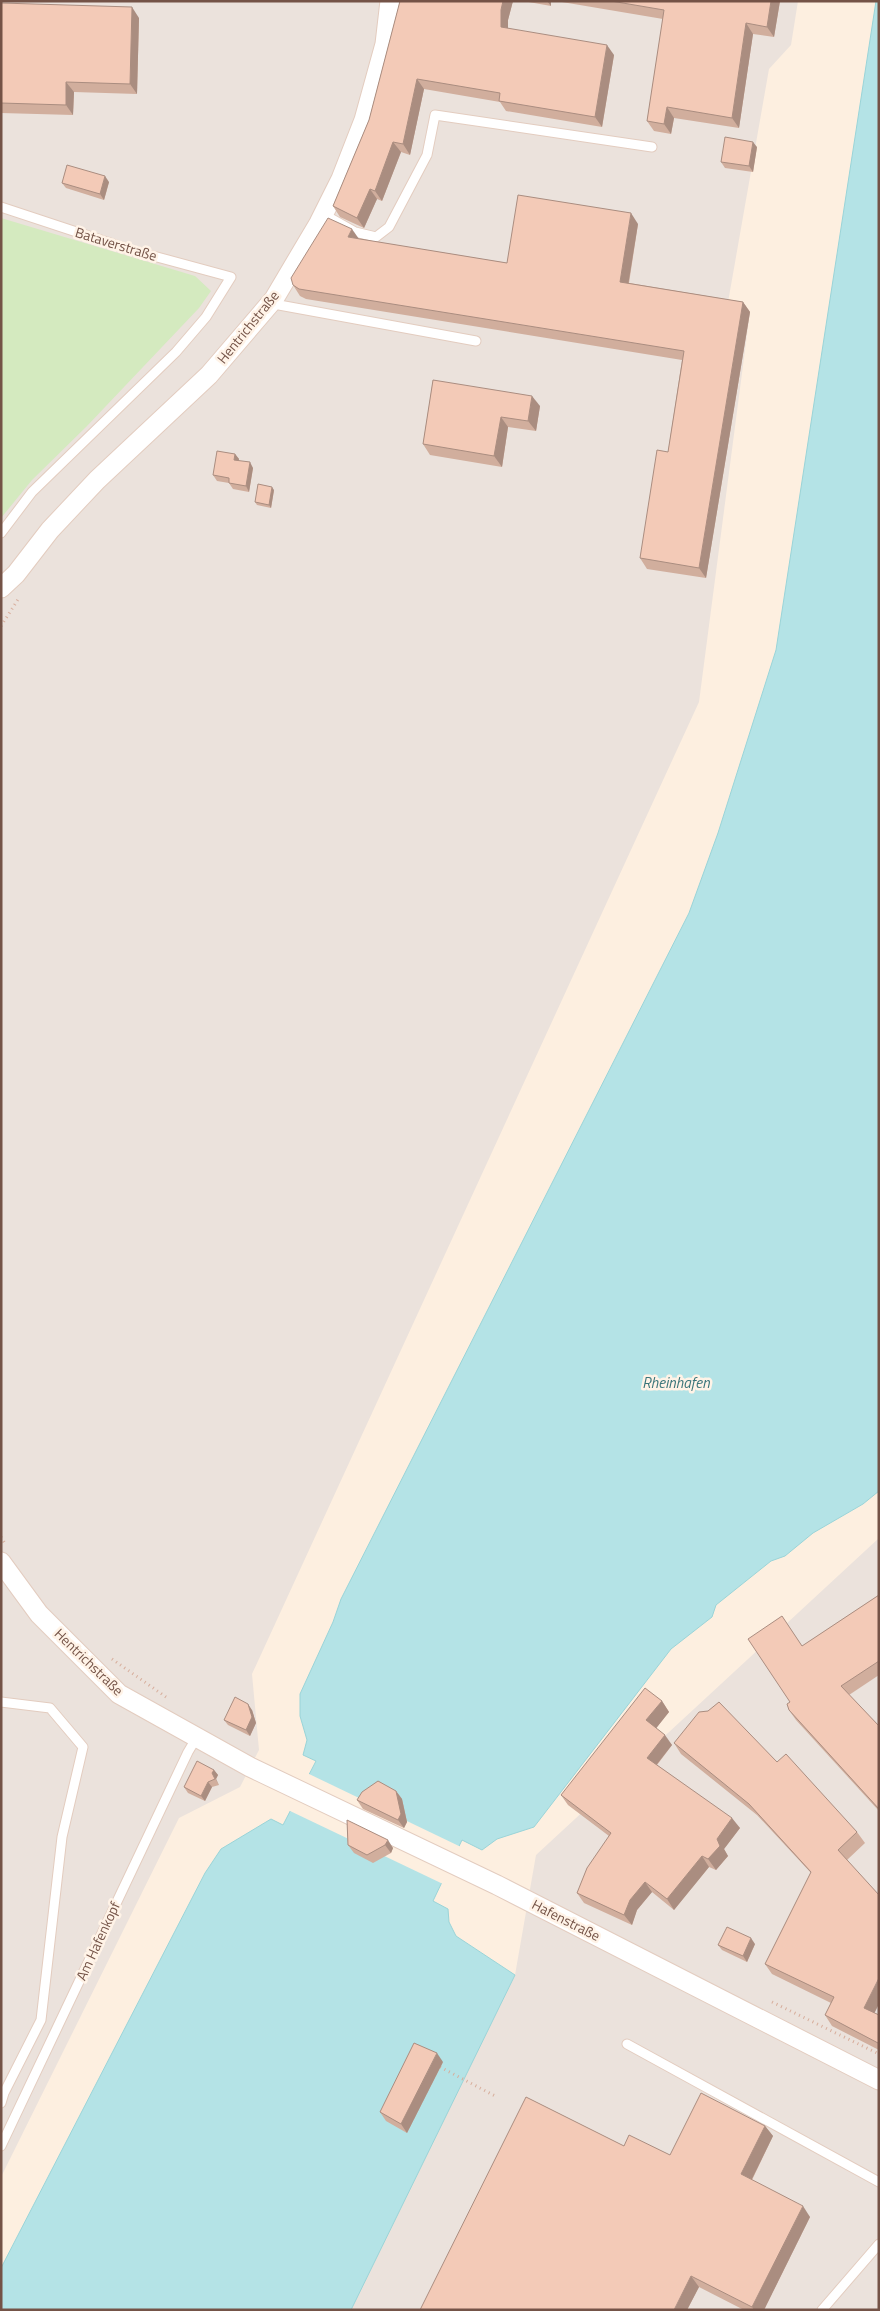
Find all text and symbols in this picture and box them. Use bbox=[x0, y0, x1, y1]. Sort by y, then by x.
street label: Bataverstraße bbox=[73, 221, 160, 266]
street label: Hentrichstraße bbox=[212, 286, 284, 368]
water label: Rheinhafen bbox=[642, 1371, 710, 1394]
street label: Hentrichstraße bbox=[50, 1623, 129, 1700]
street label: Hafenstraße bbox=[529, 1893, 604, 1946]
street label: Am Hafenkopf bbox=[70, 1898, 125, 1984]

